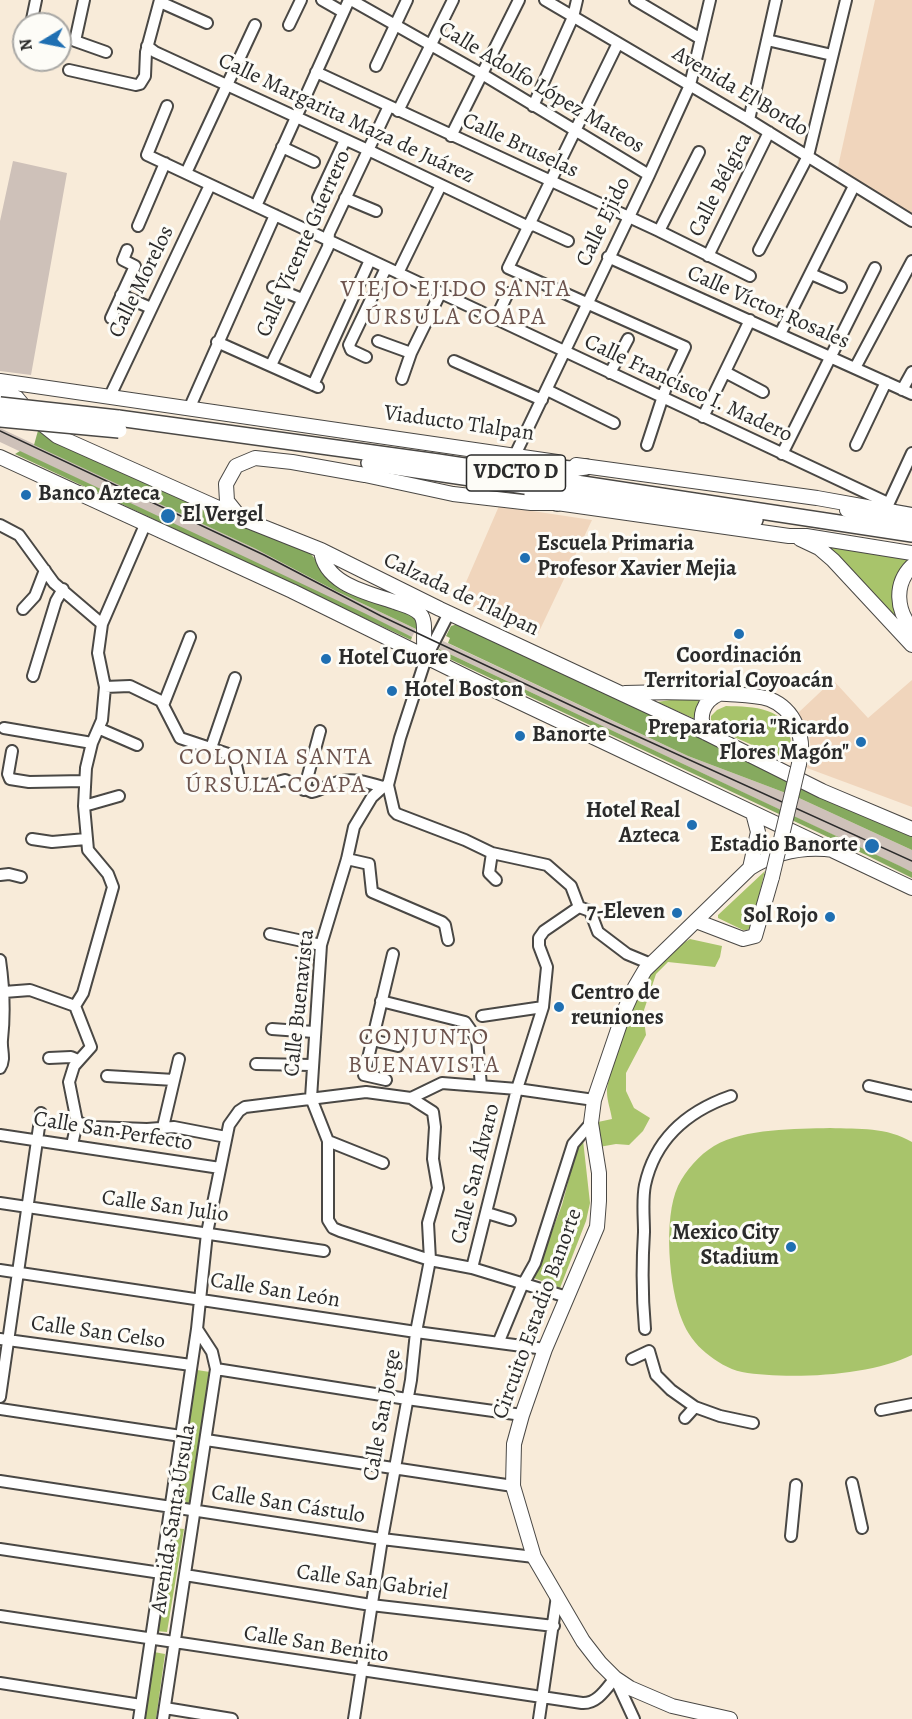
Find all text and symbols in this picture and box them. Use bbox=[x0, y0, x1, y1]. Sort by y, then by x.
north arrow bbox=[12, 12, 72, 72]
street label: Calle Adolfo López Mateos bbox=[433, 16, 649, 160]
text: N bbox=[14, 37, 38, 52]
street label: Avenida El Bordo bbox=[667, 41, 813, 143]
street label: Calle Margarita Maza de Juárez bbox=[214, 48, 478, 190]
street label: Calle Bruselas bbox=[458, 108, 582, 184]
street label: Calle Bélgica bbox=[683, 128, 759, 242]
street label: Calle Vicente Guerrero bbox=[251, 146, 357, 342]
street label: Calle Ejido bbox=[571, 173, 637, 271]
street label: Calle Morelos bbox=[104, 222, 180, 342]
street label: Calle Víctor Rosales bbox=[683, 260, 853, 356]
district label: VIEJO EJIDO SANTA ÚRSULA COAPA bbox=[341, 276, 571, 332]
street label: Calle Francisco I. Madero bbox=[580, 329, 796, 449]
street label: Viaducto Tlalpan bbox=[382, 400, 536, 448]
road number: VDCTO D bbox=[466, 455, 566, 491]
place label: Banco Azteca bbox=[38, 482, 160, 508]
marker: Banco Azteca bbox=[19, 488, 33, 502]
place label: El Vergel bbox=[182, 503, 263, 529]
marker: El Vergel bbox=[159, 507, 177, 525]
place label: Escuela Primaria Profesor Xavier Mejia bbox=[537, 532, 737, 584]
street label: Calzada de Tlalpan bbox=[379, 547, 543, 643]
marker: Escuela Primaria Profesor Xavier Mejia bbox=[518, 551, 532, 565]
marker: Coordinación Territorial Coyoacán bbox=[732, 627, 746, 641]
place label: Coordinación Territorial Coyoacán bbox=[645, 644, 833, 696]
place label: Hotel Cuore bbox=[338, 646, 448, 672]
marker: Hotel Cuore bbox=[319, 652, 333, 666]
place label: Hotel Boston bbox=[404, 678, 523, 704]
marker: Hotel Boston bbox=[385, 684, 399, 698]
place label: Preparatoria "Ricardo Flores Magón" bbox=[648, 716, 849, 768]
place label: Banorte bbox=[532, 723, 607, 749]
marker: Banorte bbox=[513, 729, 527, 743]
marker: Preparatoria "Ricardo Flores Magón" bbox=[854, 735, 868, 749]
district label: COLONIA SANTA ÚRSULA COAPA bbox=[179, 744, 373, 800]
place label: Hotel Real Azteca bbox=[586, 799, 680, 850]
marker: Hotel Real Azteca bbox=[685, 818, 699, 832]
place label: Estadio Banorte bbox=[710, 833, 858, 859]
marker: Estadio Banorte bbox=[863, 837, 881, 855]
place label: 7-Eleven bbox=[587, 900, 665, 926]
place label: Sol Rojo bbox=[743, 904, 818, 930]
marker: 7-Eleven bbox=[670, 906, 684, 920]
marker: Sol Rojo bbox=[823, 910, 837, 924]
street label: Calle Buenavista bbox=[279, 928, 321, 1078]
place label: Centro de reuniones bbox=[571, 981, 664, 1032]
marker: Centro de reuniones bbox=[552, 1000, 566, 1014]
district label: CONJUNTO BUENAVISTA bbox=[348, 1024, 500, 1080]
street label: Calle San Álvaro bbox=[446, 1101, 506, 1247]
street label: Calle San Perfecto bbox=[32, 1106, 194, 1158]
street label: Calle San Julio bbox=[100, 1185, 230, 1229]
street label: Circuito Estadio Banorte bbox=[488, 1205, 588, 1423]
place label: Mexico City Stadium bbox=[672, 1221, 779, 1272]
marker: Mexico City Stadium bbox=[784, 1240, 798, 1254]
street label: Calle San León bbox=[208, 1268, 342, 1314]
street label: Calle San Celso bbox=[29, 1311, 167, 1355]
street label: Calle San Jorge bbox=[358, 1347, 408, 1483]
street label: Avenida Santa Úrsula bbox=[146, 1423, 202, 1615]
street label: Calle San Cástulo bbox=[209, 1480, 367, 1530]
street label: Calle San Gabriel bbox=[295, 1559, 449, 1607]
street label: Calle San Benito bbox=[242, 1621, 390, 1669]

